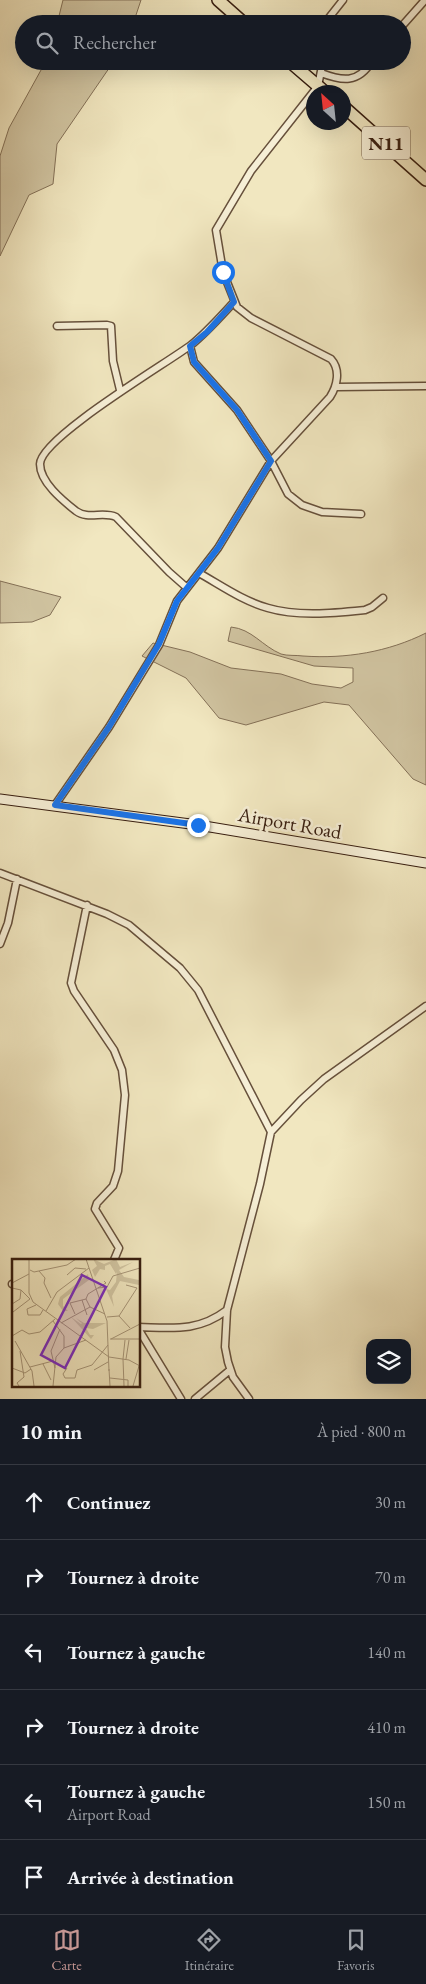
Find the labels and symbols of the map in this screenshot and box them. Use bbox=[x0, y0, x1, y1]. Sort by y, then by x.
north arrow bbox=[306, 85, 351, 130]
road number: N11 bbox=[362, 126, 410, 160]
route start bbox=[212, 261, 235, 284]
street label: Airport Road bbox=[235, 801, 345, 845]
route end bbox=[187, 814, 210, 837]
inset map bbox=[12, 1259, 140, 1386]

